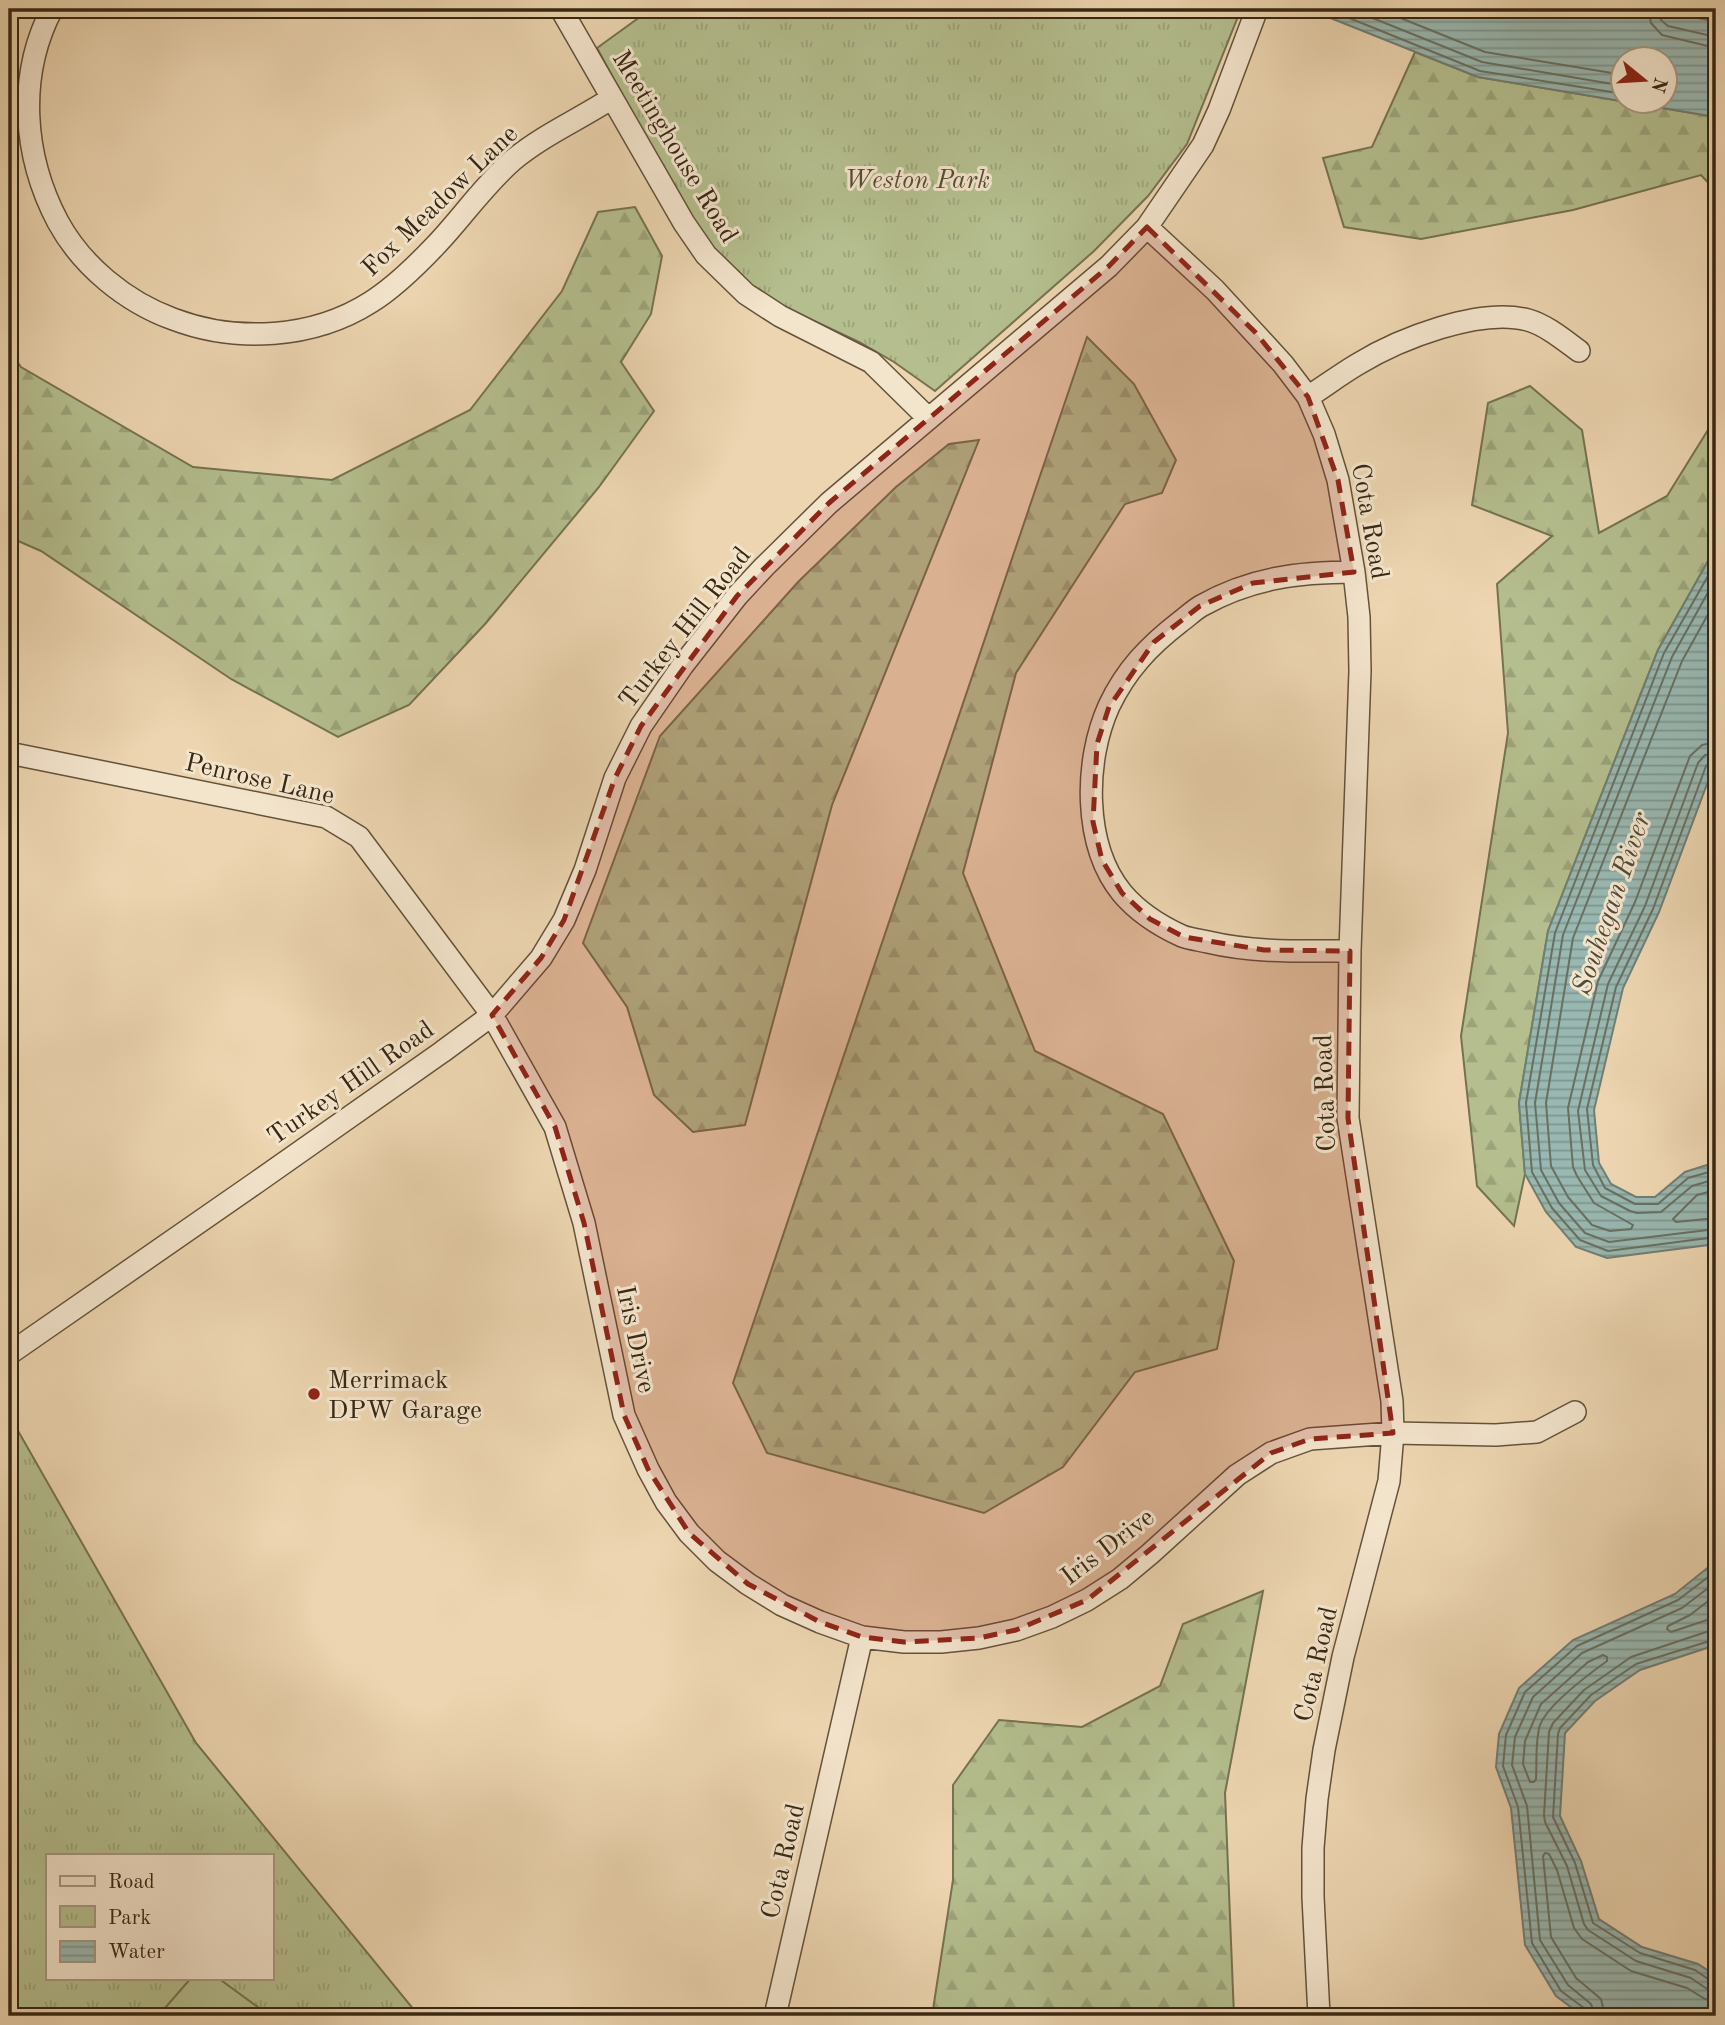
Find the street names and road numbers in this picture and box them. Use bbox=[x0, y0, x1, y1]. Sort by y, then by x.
street label: Meetinghouse Road bbox=[607, 46, 742, 248]
street label: Fox Meadow Lane bbox=[358, 121, 523, 282]
street label: Cota Road bbox=[1346, 461, 1392, 581]
street label: Turkey Hill Road bbox=[615, 543, 756, 714]
street label: Penrose Lane bbox=[182, 750, 337, 810]
street label: Turkey Hill Road bbox=[263, 1017, 439, 1151]
street label: Cota Road bbox=[1311, 1034, 1341, 1152]
street label: Iris Drive bbox=[611, 1283, 659, 1395]
street label: Iris Drive bbox=[1057, 1504, 1160, 1591]
street label: Cota Road bbox=[1291, 1604, 1343, 1725]
street label: Cota Road bbox=[758, 1801, 810, 1922]

